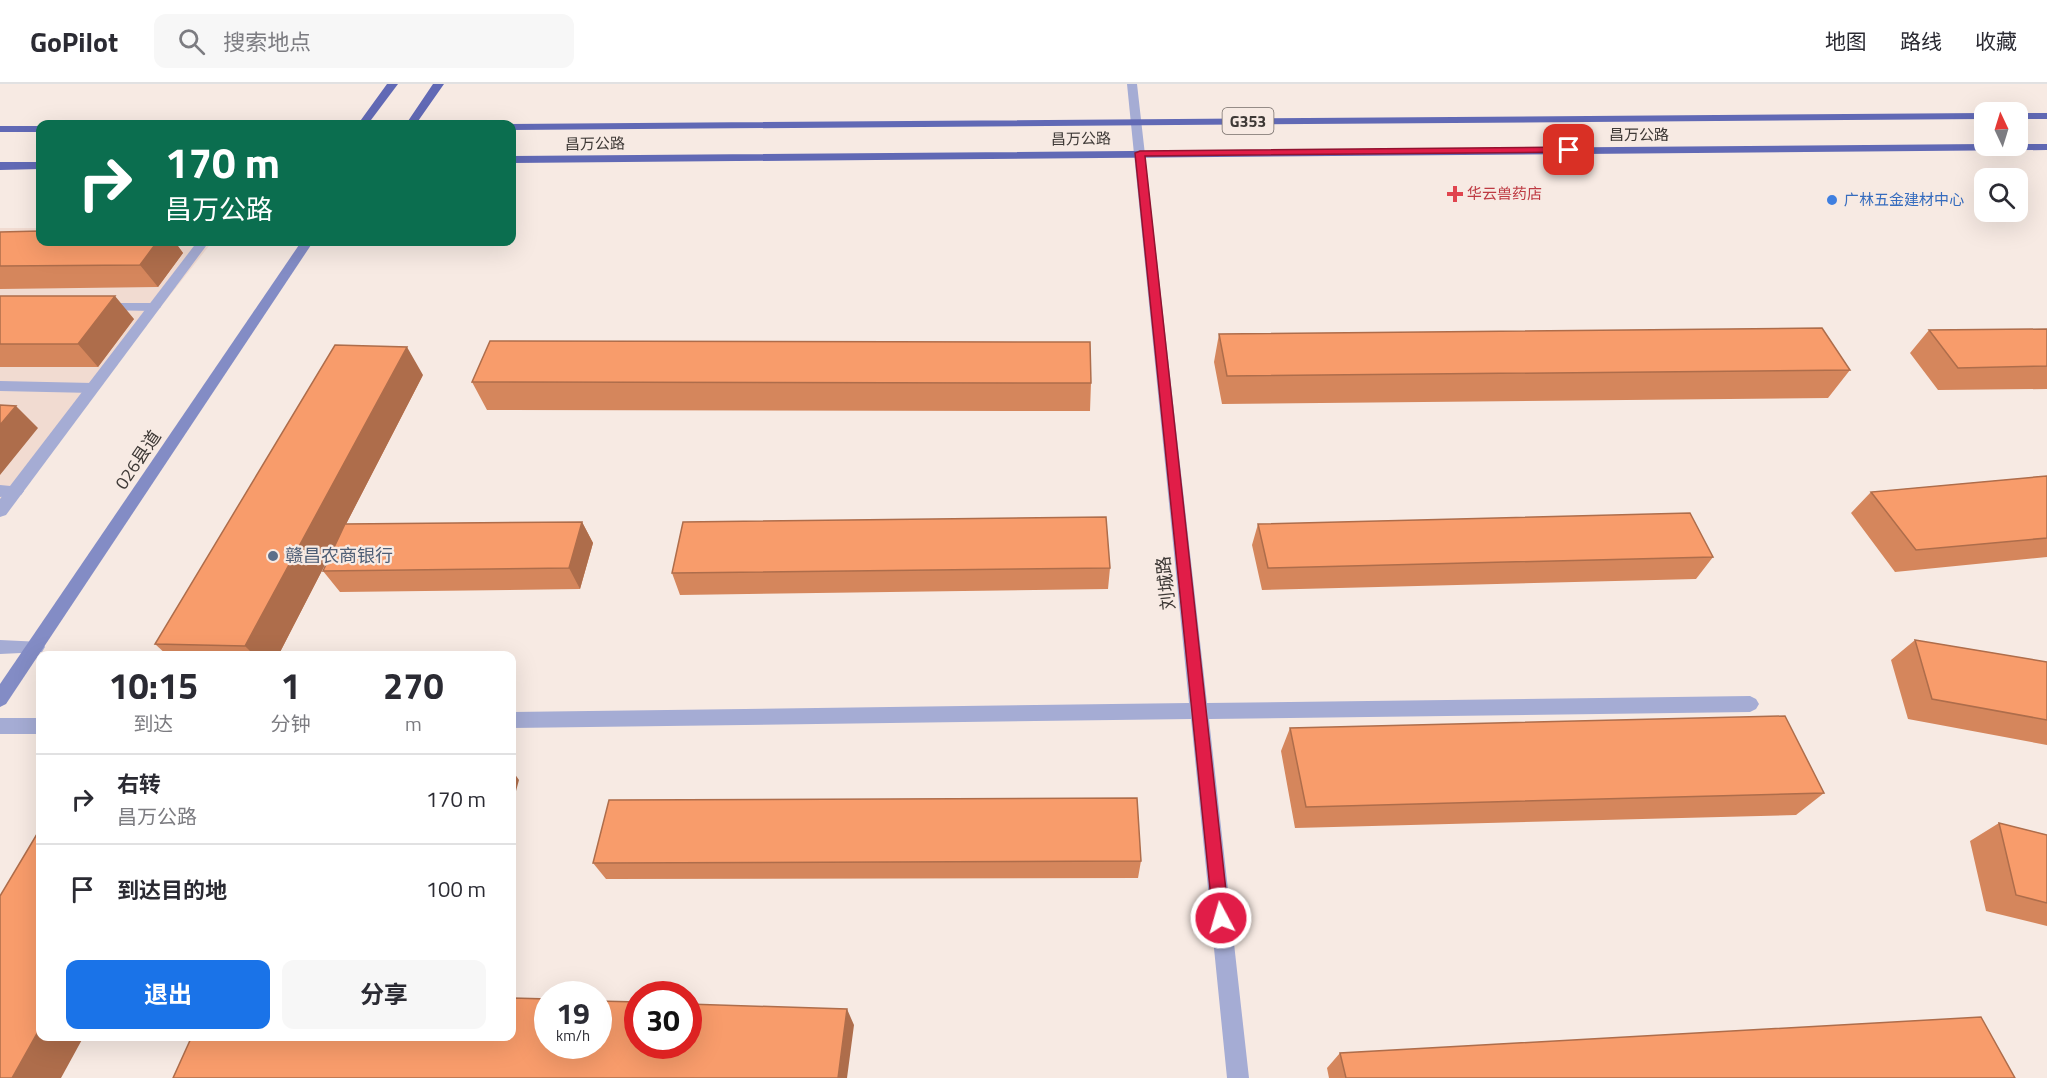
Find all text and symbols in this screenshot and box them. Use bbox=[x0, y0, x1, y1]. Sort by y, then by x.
search box bbox=[154, 14, 574, 68]
text: GoPilot bbox=[30, 20, 118, 63]
icon: search bbox=[175, 25, 208, 58]
text: 搜索地点 bbox=[223, 25, 311, 59]
text: 地图 bbox=[1825, 25, 1867, 57]
text: 路线 bbox=[1900, 25, 1942, 57]
text: 收藏 bbox=[1975, 25, 2017, 57]
north arrow bbox=[1974, 102, 2028, 156]
map controls bbox=[1974, 102, 2028, 222]
road number: G353 bbox=[1222, 108, 1274, 134]
street label: 昌万公路 bbox=[1609, 123, 1669, 146]
pin bbox=[1543, 124, 1594, 175]
street label: 昌万公路 bbox=[1051, 126, 1111, 151]
text: 170 m bbox=[165, 130, 280, 194]
street label: 昌万公路 bbox=[565, 131, 625, 156]
icon: arrive bbox=[1552, 133, 1585, 166]
icon: right bbox=[66, 144, 144, 222]
button: search bbox=[1974, 168, 2028, 222]
place label: 华云兽药店 bbox=[1467, 182, 1542, 205]
marker: 华云兽药店 bbox=[1448, 187, 1462, 201]
text: 昌万公路 bbox=[165, 188, 273, 229]
place label: 广林五金建材中心 bbox=[1844, 188, 1964, 211]
marker: 广林五金建材中心 bbox=[1825, 193, 1839, 207]
street label: 026县道 bbox=[108, 425, 167, 495]
place label: 赣昌农商银行 bbox=[285, 542, 393, 569]
marker: 赣昌农商银行 bbox=[266, 549, 280, 563]
street label: 刘城路 bbox=[1149, 555, 1182, 611]
text: 10:15 bbox=[108, 658, 198, 713]
text: 1 bbox=[281, 658, 301, 713]
text: 270 bbox=[383, 658, 444, 713]
text: 到达 bbox=[133, 708, 173, 739]
text: 分钟 bbox=[271, 708, 311, 739]
text: m bbox=[405, 708, 422, 739]
text: 右转 bbox=[117, 767, 161, 801]
text: 170 m bbox=[426, 782, 486, 816]
icon: right bbox=[66, 783, 99, 816]
text: 昌万公路 bbox=[117, 801, 197, 832]
text: 100 m bbox=[426, 872, 486, 906]
icon: arrive bbox=[66, 873, 99, 906]
text: 到达目的地 bbox=[117, 873, 227, 907]
position arrow bbox=[1189, 886, 1253, 950]
button: 退出 bbox=[66, 960, 270, 1029]
button: 分享 bbox=[282, 960, 486, 1029]
speed limit sign: 30 bbox=[624, 981, 702, 1059]
text: 19 bbox=[556, 990, 590, 1036]
text: km/h bbox=[556, 1024, 590, 1047]

